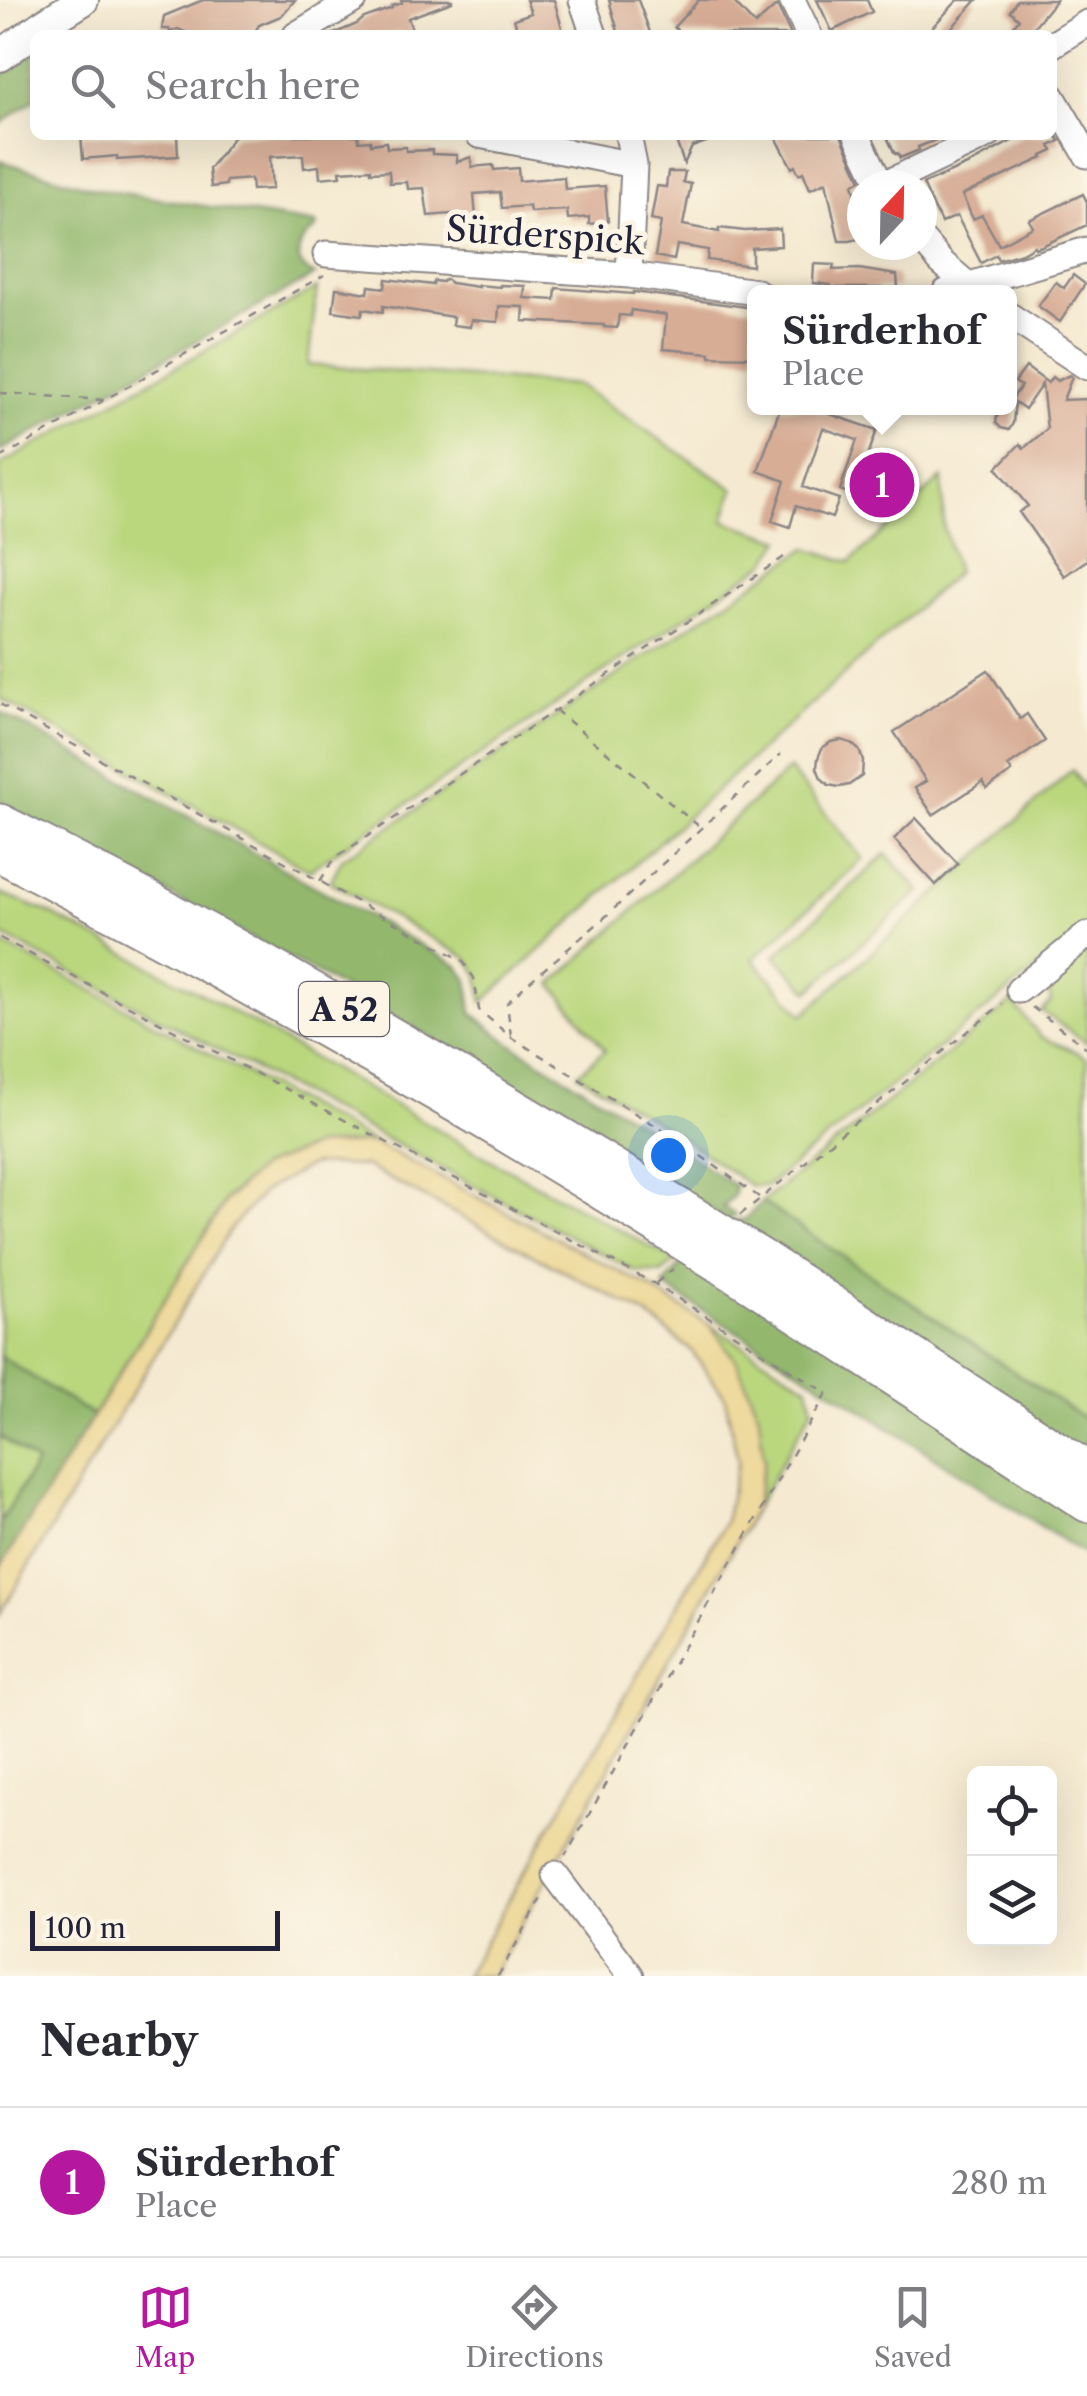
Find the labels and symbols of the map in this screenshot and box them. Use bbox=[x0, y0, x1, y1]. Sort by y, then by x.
north arrow bbox=[847, 170, 937, 260]
street label: Sürderspick bbox=[445, 207, 647, 263]
pin: 1 bbox=[850, 448, 914, 522]
road number: A 52 bbox=[299, 982, 389, 1036]
your location bbox=[643, 1130, 694, 1181]
scale bar bbox=[30, 1906, 280, 1950]

